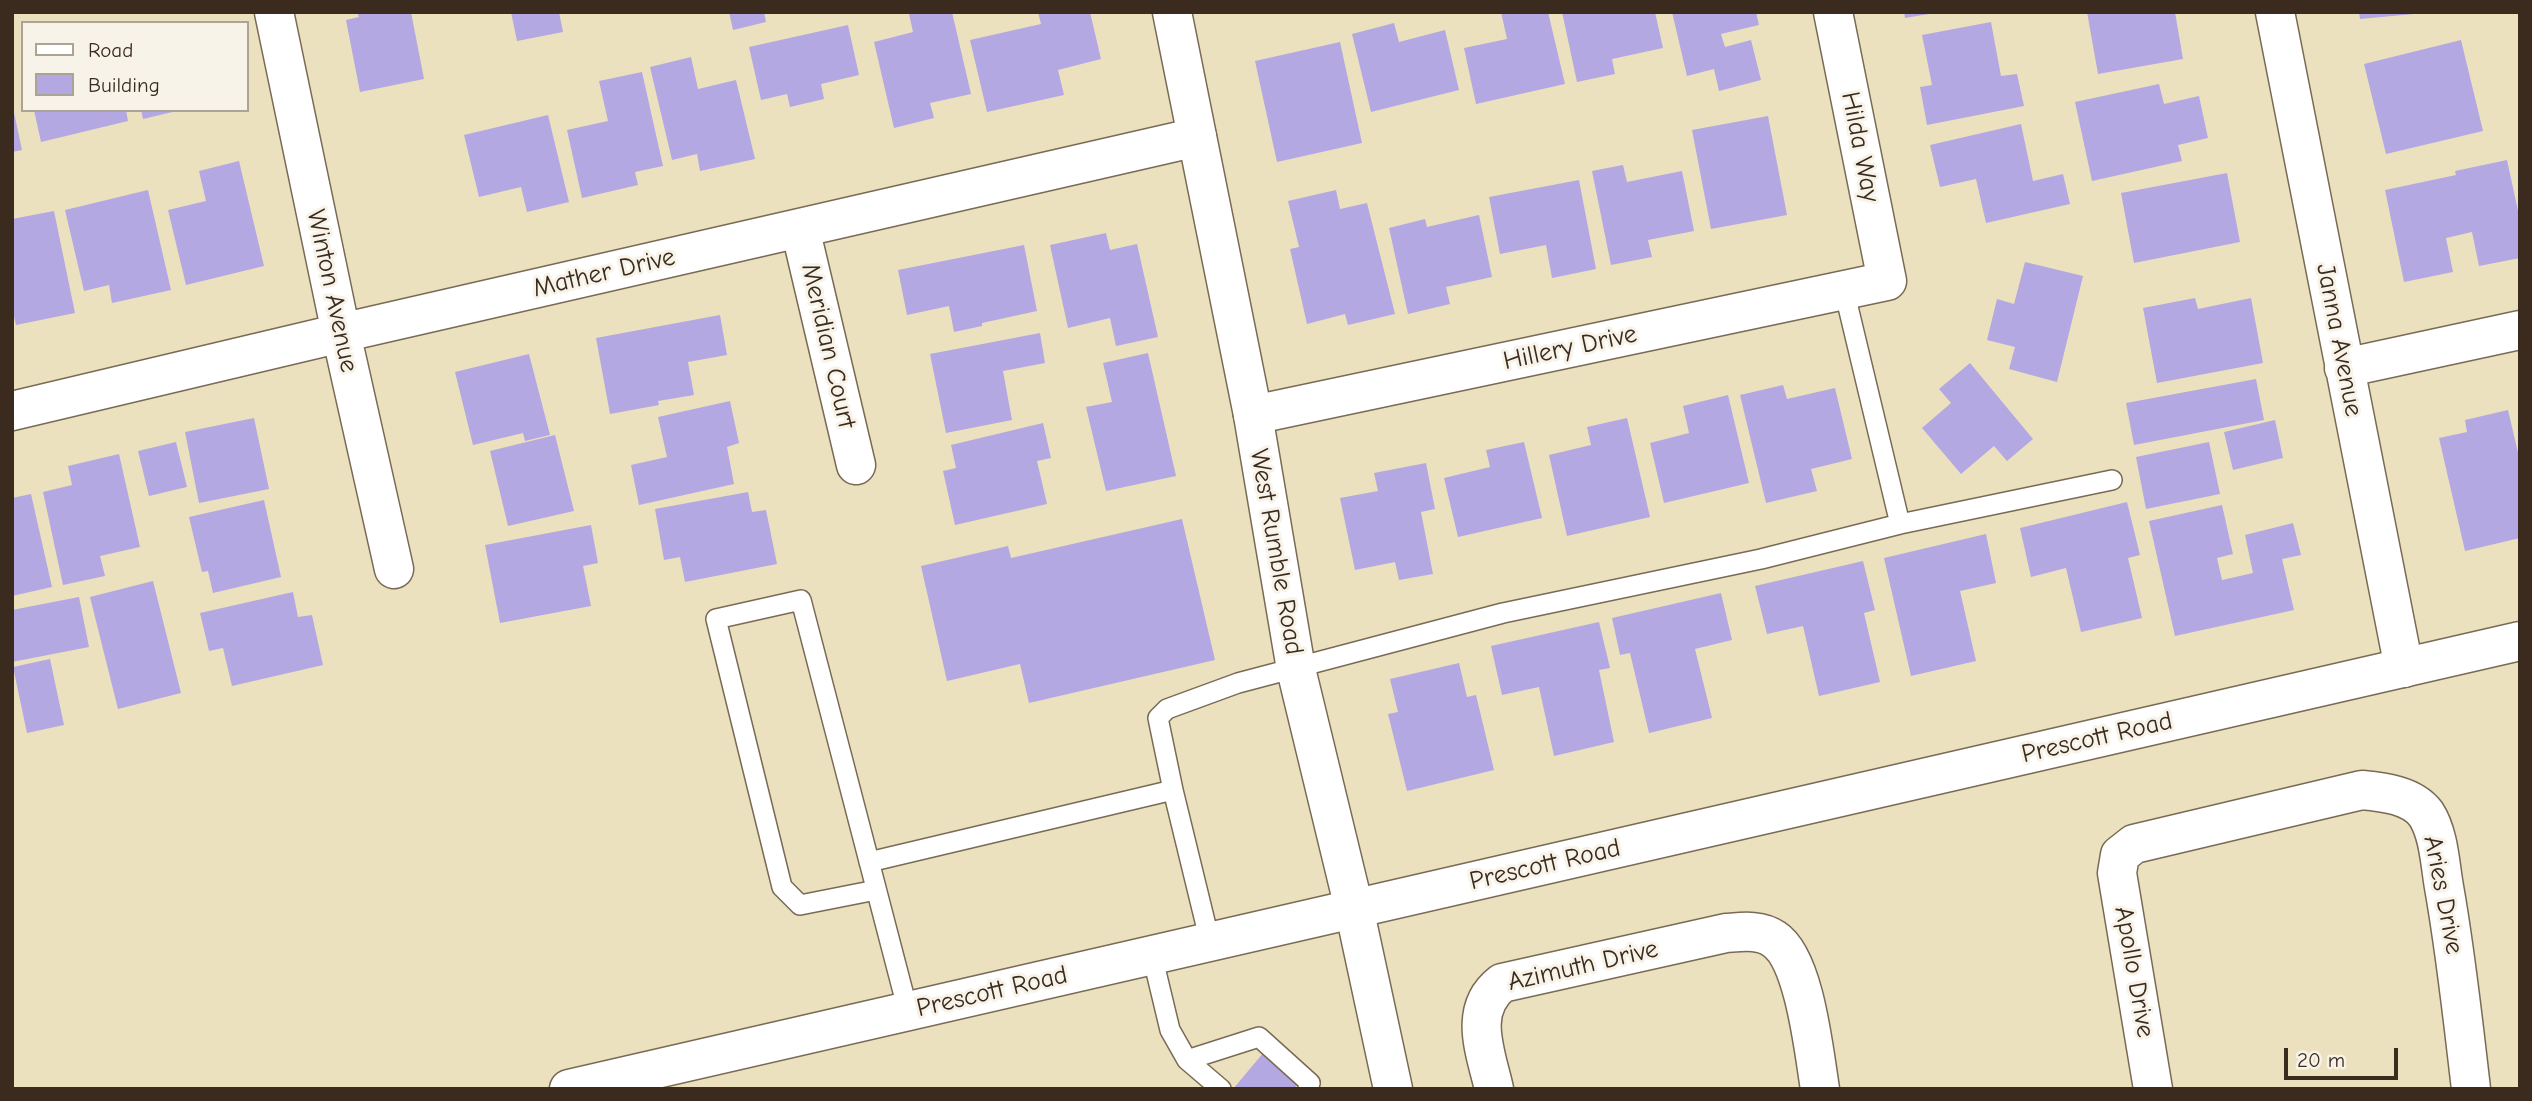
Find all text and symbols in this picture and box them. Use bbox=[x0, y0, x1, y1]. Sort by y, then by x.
legend bbox=[21, 21, 248, 112]
text: Road bbox=[88, 38, 133, 62]
text: Building bbox=[88, 73, 160, 97]
street label: Hilda Way bbox=[1834, 89, 1886, 205]
street label: Winton Avenue bbox=[300, 207, 364, 375]
street label: Mather Drive bbox=[530, 242, 678, 304]
street label: Meridian Court bbox=[794, 261, 862, 431]
street label: Janna Avenue bbox=[2309, 261, 2369, 419]
street label: Hillery Drive bbox=[1500, 319, 1640, 377]
street label: West Rumble Road bbox=[1243, 447, 1309, 657]
street label: Prescott Road bbox=[2019, 705, 2175, 771]
street label: Prescott Road bbox=[1467, 832, 1623, 898]
street label: Aries Drive bbox=[2416, 833, 2470, 957]
street label: Apollo Drive bbox=[2107, 904, 2161, 1040]
street label: Azimuth Drive bbox=[1505, 934, 1661, 998]
street label: Prescott Road bbox=[914, 959, 1070, 1025]
scale bar bbox=[2287, 1034, 2401, 1078]
text: 20 m bbox=[2297, 1048, 2345, 1072]

